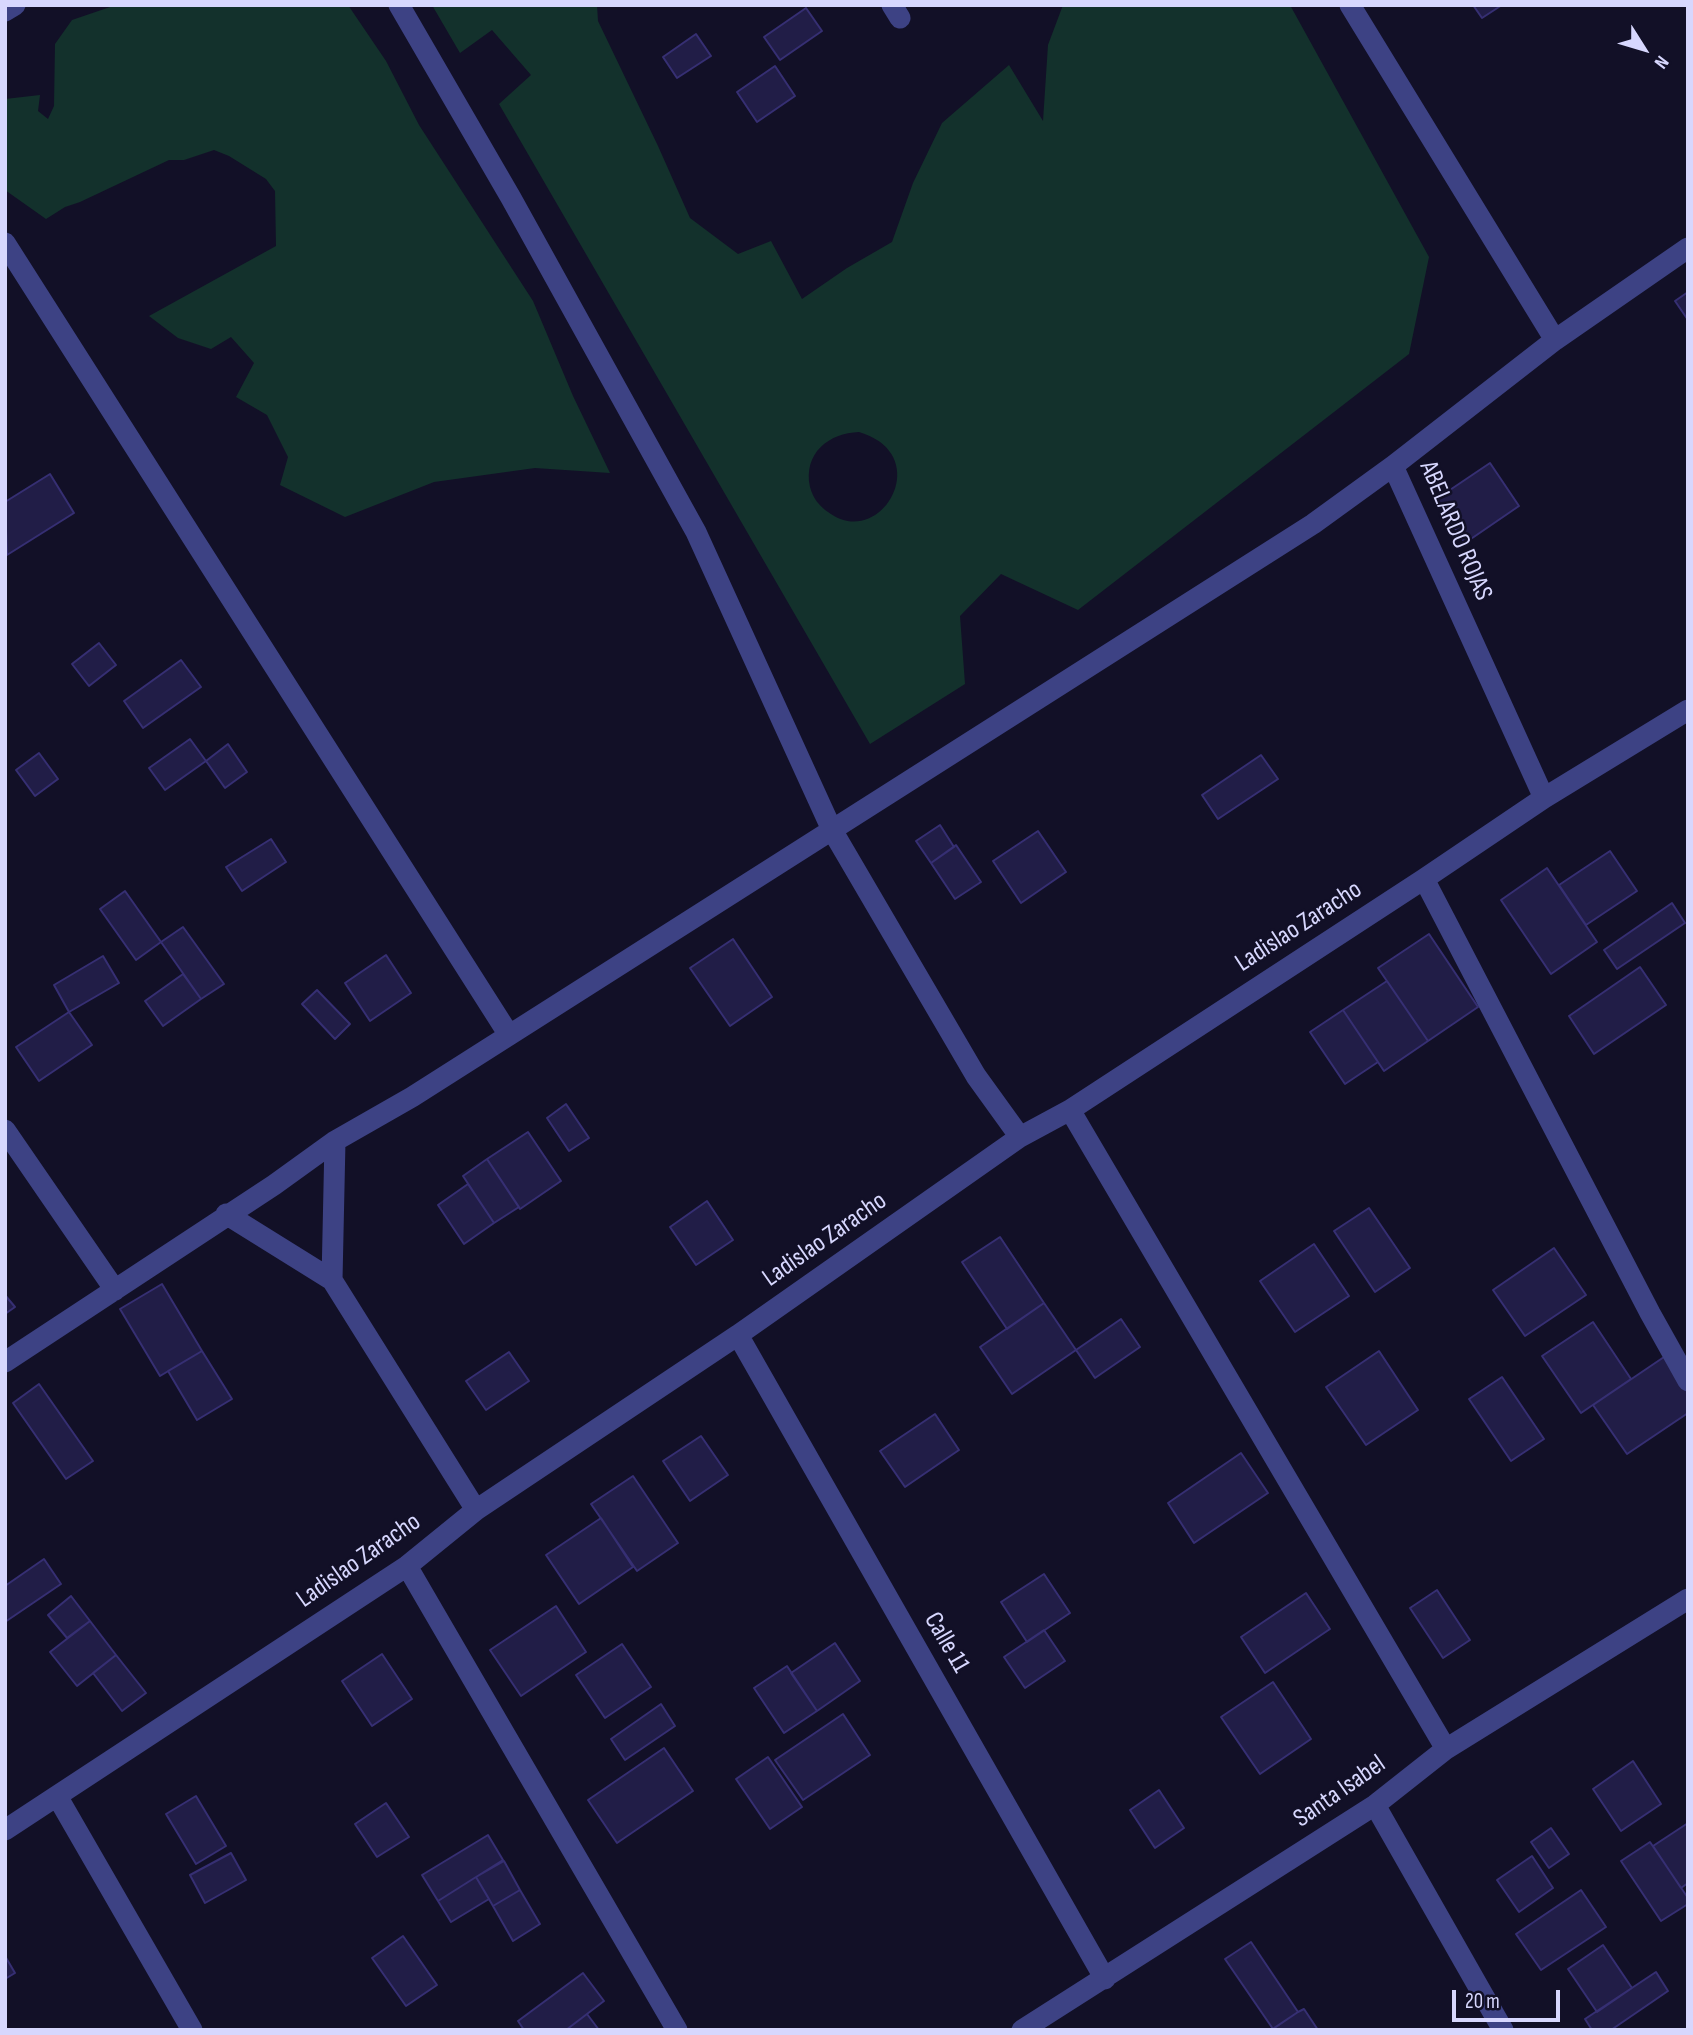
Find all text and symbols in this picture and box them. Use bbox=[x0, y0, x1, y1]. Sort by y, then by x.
north arrow bbox=[1609, 14, 1679, 84]
text: N bbox=[1649, 51, 1673, 73]
street label: ABELARDO ROJAS bbox=[1412, 457, 1498, 605]
street label: Ladislao Zaracho bbox=[1230, 875, 1368, 979]
street label: Ladislao Zaracho bbox=[757, 1186, 893, 1294]
street label: Ladislao Zaracho bbox=[291, 1507, 427, 1615]
street label: Calle 11 bbox=[916, 1607, 976, 1679]
street label: Santa Isabel bbox=[1288, 1749, 1392, 1835]
scale bar bbox=[1455, 1976, 1564, 2020]
text: 20 m bbox=[1465, 1989, 1500, 2014]

